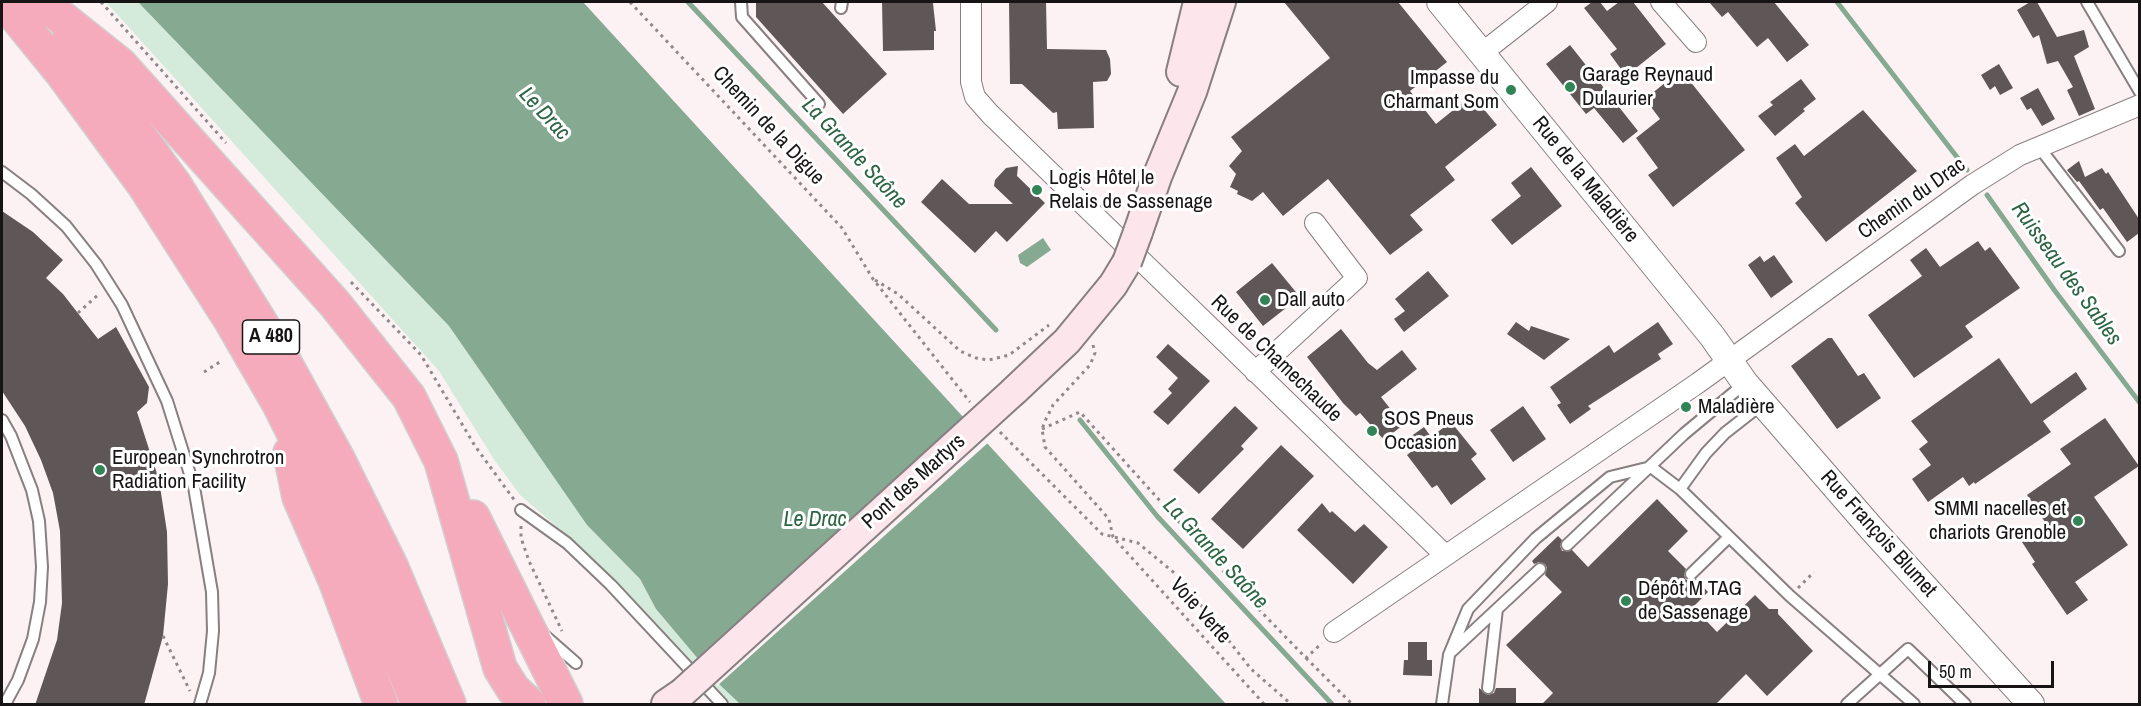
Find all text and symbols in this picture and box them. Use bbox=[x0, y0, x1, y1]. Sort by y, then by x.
street label: Chemin de la Digue bbox=[707, 61, 829, 191]
place label: Garage Reynaud Dulaurier bbox=[1582, 62, 1713, 112]
place label: Impasse du Charmant Som bbox=[1383, 65, 1499, 115]
marker: Garage Reynaud Dulaurier bbox=[1563, 80, 1577, 94]
water label: Le Drac bbox=[513, 82, 575, 146]
marker: Impasse du Charmant Som bbox=[1504, 83, 1518, 97]
water label: La Grande Saône bbox=[796, 93, 912, 215]
street label: Rue de la Maladière bbox=[1526, 112, 1644, 248]
street label: Chemin du Drac bbox=[1853, 153, 1971, 245]
place label: Logis Hôtel le Relais de Sassenage bbox=[1049, 165, 1213, 215]
marker: Logis Hôtel le Relais de Sassenage bbox=[1030, 183, 1044, 197]
water label: Ruisseau des Sables bbox=[2005, 197, 2127, 351]
place label: Dall auto bbox=[1277, 287, 1345, 313]
street label: Rue de Chamechaude bbox=[1205, 290, 1347, 428]
marker: Dall auto bbox=[1258, 293, 1272, 307]
road number: A 480 bbox=[242, 320, 300, 354]
place label: Maladière bbox=[1698, 394, 1775, 420]
marker: Maladière bbox=[1679, 400, 1693, 414]
place label: SOS Pneus Occasion bbox=[1384, 406, 1474, 456]
marker: SOS Pneus Occasion bbox=[1365, 424, 1379, 438]
street label: Pont des Martyrs bbox=[857, 429, 971, 535]
place label: European Synchrotron Radiation Facility bbox=[112, 445, 284, 495]
marker: European Synchrotron Radiation Facility bbox=[93, 463, 107, 477]
street label: Rue François Blumet bbox=[1815, 465, 1941, 603]
water label: La Grande Saône bbox=[1157, 493, 1273, 615]
place label: SMMI nacelles et chariots Grenoble bbox=[1929, 496, 2066, 546]
water label: Le Drac bbox=[783, 507, 847, 533]
marker: SMMI nacelles et chariots Grenoble bbox=[2071, 514, 2085, 528]
street label: Voie Verte bbox=[1164, 573, 1236, 649]
place label: Dépôt M TAG de Sassenage bbox=[1638, 576, 1748, 626]
marker: Dépôt M TAG de Sassenage bbox=[1619, 594, 1633, 608]
scale bar bbox=[1931, 649, 2057, 687]
text: 50 m bbox=[1939, 659, 1972, 684]

